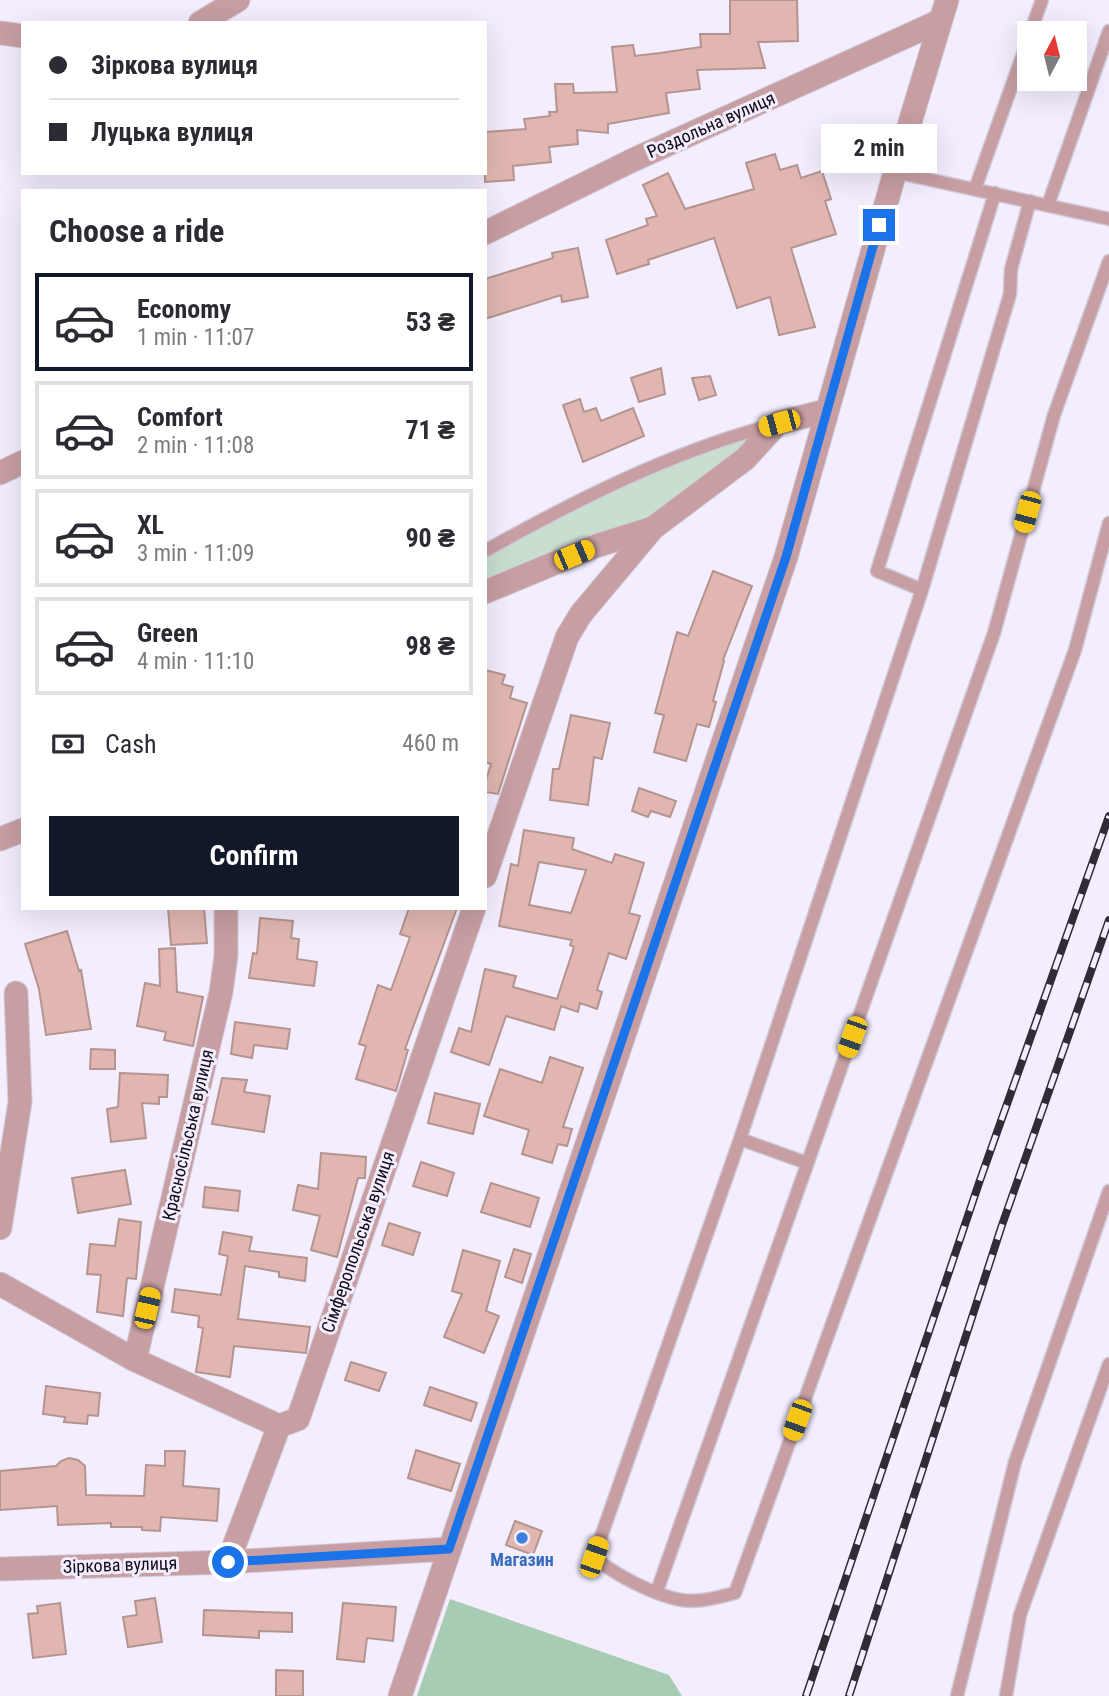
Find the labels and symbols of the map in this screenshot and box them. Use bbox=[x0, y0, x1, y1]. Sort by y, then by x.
north arrow bbox=[1017, 21, 1087, 91]
street label: Роздольна вулиця bbox=[644, 87, 778, 162]
callout: 2 min bbox=[821, 124, 937, 173]
route end bbox=[863, 209, 895, 241]
car bbox=[756, 407, 803, 439]
car bbox=[1012, 489, 1043, 535]
car bbox=[551, 537, 598, 573]
car bbox=[835, 1014, 870, 1060]
street label: Красносільська вулиця bbox=[158, 1047, 217, 1223]
street label: Сімферопольська вулиця bbox=[317, 1148, 398, 1335]
car bbox=[133, 1285, 162, 1331]
car bbox=[780, 1397, 815, 1443]
marker: Магазин bbox=[514, 1530, 530, 1546]
car bbox=[578, 1534, 611, 1580]
route start bbox=[212, 1546, 244, 1578]
place label: Магазин bbox=[490, 1549, 554, 1570]
street label: Зіркова вулиця bbox=[62, 1552, 177, 1577]

